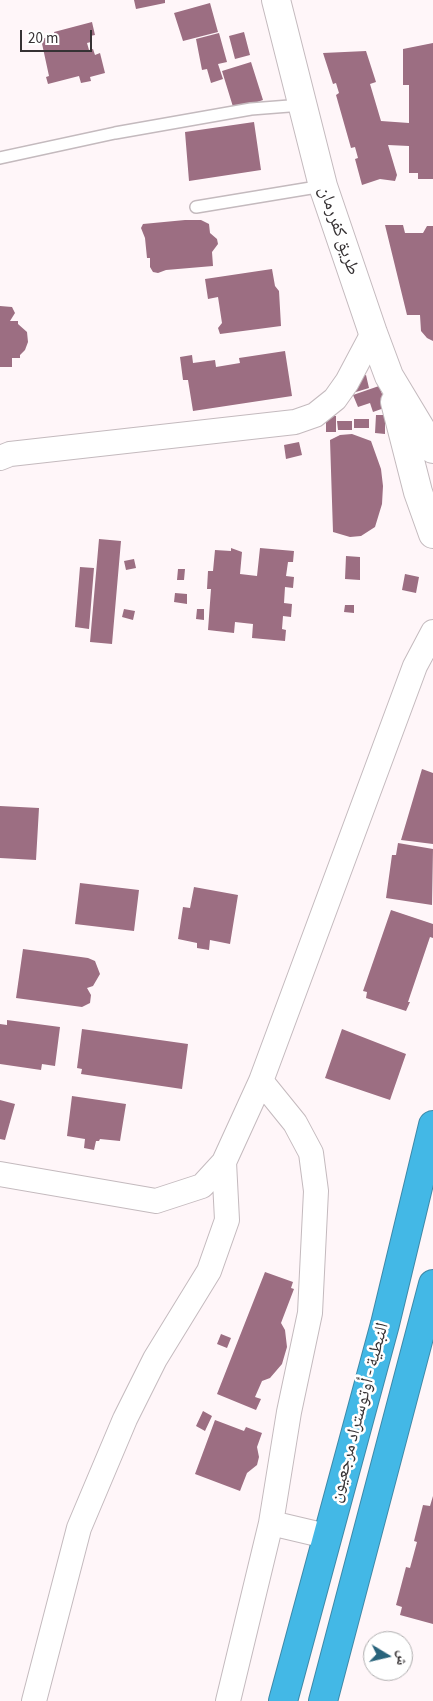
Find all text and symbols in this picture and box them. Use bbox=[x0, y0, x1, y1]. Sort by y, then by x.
scale bar bbox=[22, 20, 95, 52]
text: 20 m bbox=[28, 28, 58, 49]
street label: طريق كفررمان bbox=[313, 184, 363, 278]
street label: النبطية - أوتوستراد مرجعيون bbox=[326, 1321, 394, 1505]
north arrow bbox=[363, 1631, 413, 1681]
text: ش bbox=[391, 1649, 413, 1667]

